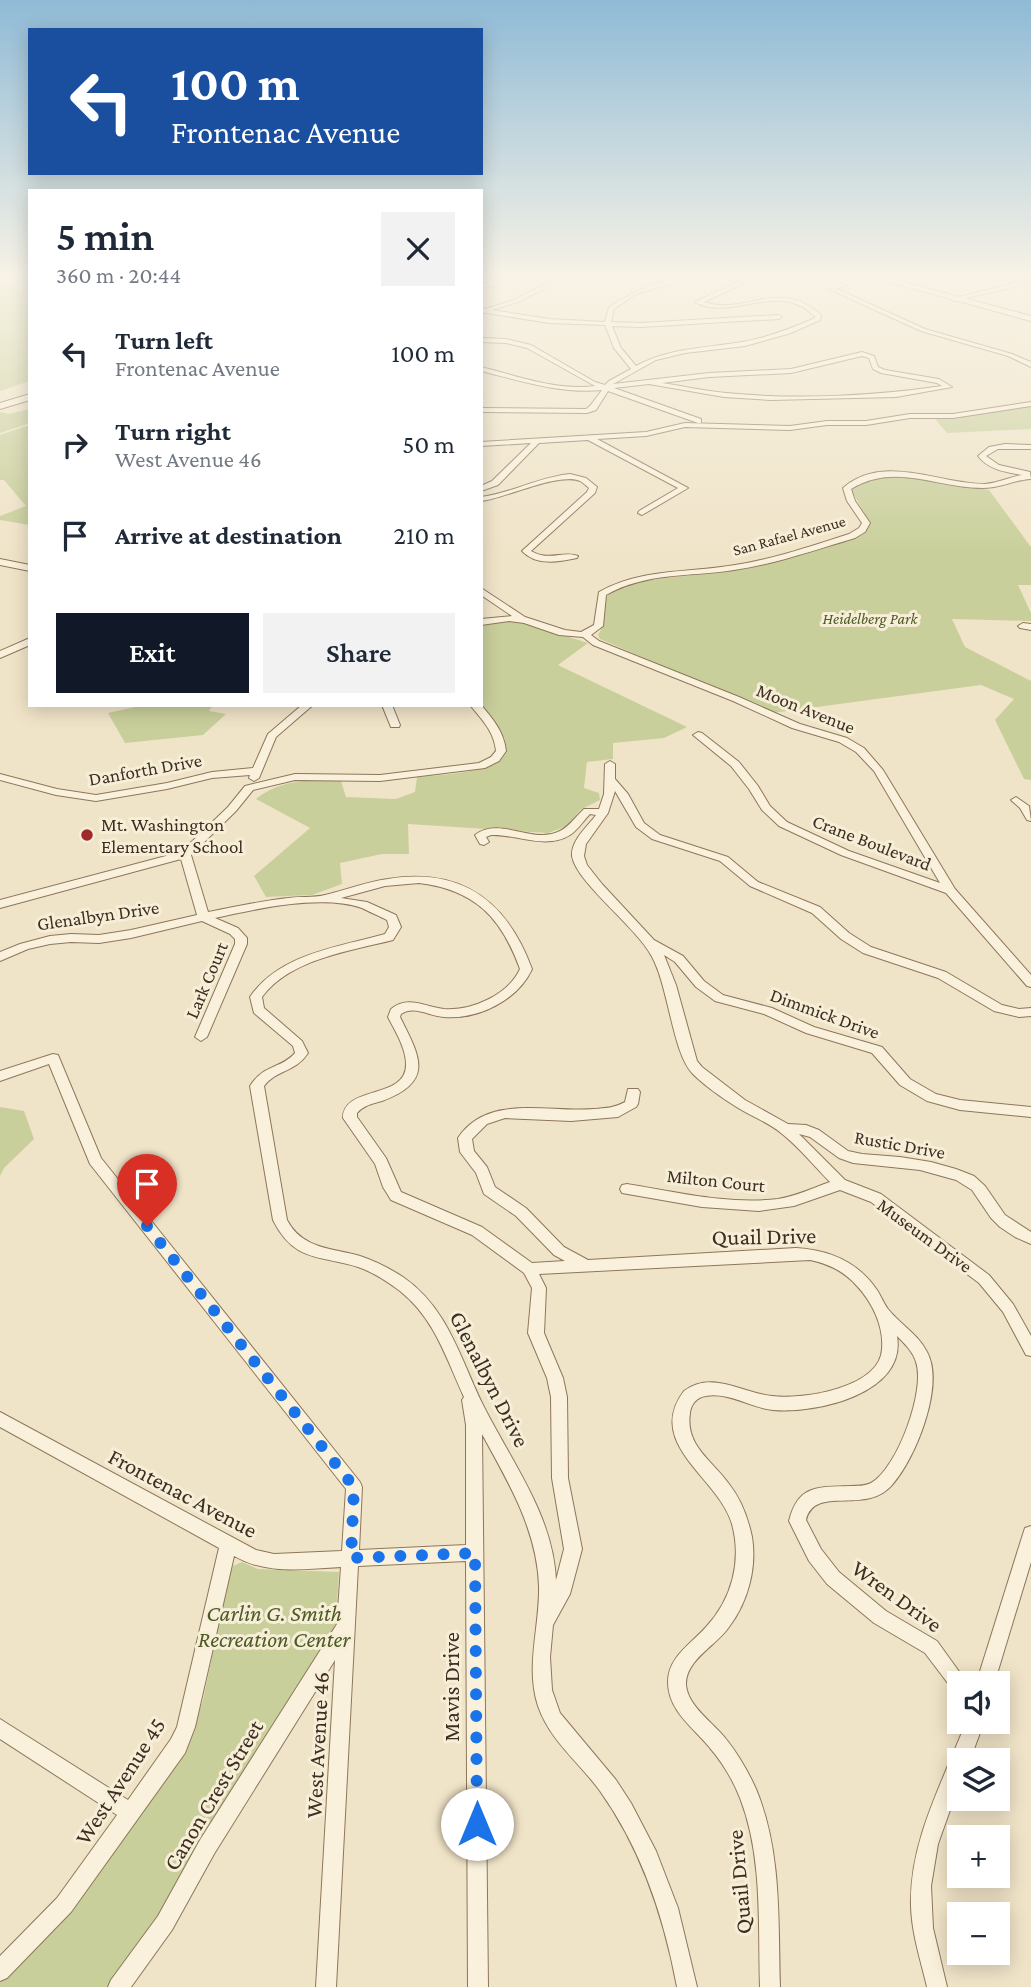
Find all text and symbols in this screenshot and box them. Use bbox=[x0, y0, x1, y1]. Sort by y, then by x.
icon: left bbox=[56, 56, 147, 147]
text: 100 m bbox=[171, 56, 300, 111]
text: Frontenac Avenue bbox=[171, 114, 400, 150]
text: 5 min bbox=[56, 212, 154, 259]
button: close bbox=[381, 212, 455, 286]
text: 360 m · 20:44 bbox=[56, 262, 181, 288]
text: Turn left bbox=[115, 326, 213, 355]
icon: left bbox=[56, 335, 94, 373]
text: 100 m bbox=[391, 339, 455, 368]
text: Frontenac Avenue bbox=[115, 355, 280, 381]
text: Turn right bbox=[115, 417, 231, 446]
icon: right bbox=[56, 426, 94, 464]
text: 50 m bbox=[402, 430, 455, 459]
text: West Avenue 46 bbox=[115, 446, 262, 472]
street label: San Rafael Avenue bbox=[731, 512, 847, 559]
icon: arrive bbox=[56, 517, 94, 555]
text: Arrive at destination bbox=[115, 521, 342, 550]
text: 210 m bbox=[394, 521, 455, 550]
park label: Heidelberg Park bbox=[823, 610, 918, 628]
button: Exit bbox=[56, 613, 249, 693]
button: Share bbox=[263, 613, 455, 693]
street label: Moon Avenue bbox=[753, 679, 858, 738]
street label: Danforth Drive bbox=[87, 749, 203, 790]
street label: Crane Boulevard bbox=[809, 810, 934, 875]
place label: Mt. Washington Elementary School bbox=[101, 814, 243, 857]
marker: Mt. Washington Elementary School bbox=[79, 827, 95, 843]
street label: Glenalbyn Drive bbox=[36, 897, 160, 934]
street label: Lark Court bbox=[181, 938, 232, 1022]
street label: Dimmick Drive bbox=[767, 984, 882, 1043]
street label: Rustic Drive bbox=[853, 1126, 947, 1163]
pin bbox=[117, 1154, 177, 1226]
icon: arrive bbox=[128, 1165, 166, 1203]
street label: Milton Court bbox=[666, 1165, 767, 1196]
street label: Museum Drive bbox=[873, 1194, 976, 1277]
street label: Quail Drive bbox=[711, 1222, 817, 1250]
street label: Glenalbyn Drive bbox=[445, 1307, 535, 1451]
street label: Frontenac Avenue bbox=[104, 1443, 262, 1543]
street label: Wren Drive bbox=[847, 1555, 947, 1637]
park label: Carlin G. Smith Recreation Center bbox=[198, 1600, 351, 1652]
street label: Mavis Drive bbox=[438, 1632, 464, 1742]
street label: West Avenue 46 bbox=[300, 1671, 334, 1819]
map controls bbox=[947, 1671, 1010, 1965]
button: sound bbox=[947, 1671, 1010, 1734]
street label: West Avenue 45 bbox=[69, 1713, 171, 1849]
street label: Canon Crest Street bbox=[158, 1715, 268, 1875]
button: layers bbox=[947, 1748, 1010, 1811]
position arrow bbox=[440, 1787, 514, 1861]
button: + bbox=[947, 1825, 1010, 1888]
street label: Quail Drive bbox=[721, 1829, 757, 1935]
button: − bbox=[947, 1902, 1010, 1965]

